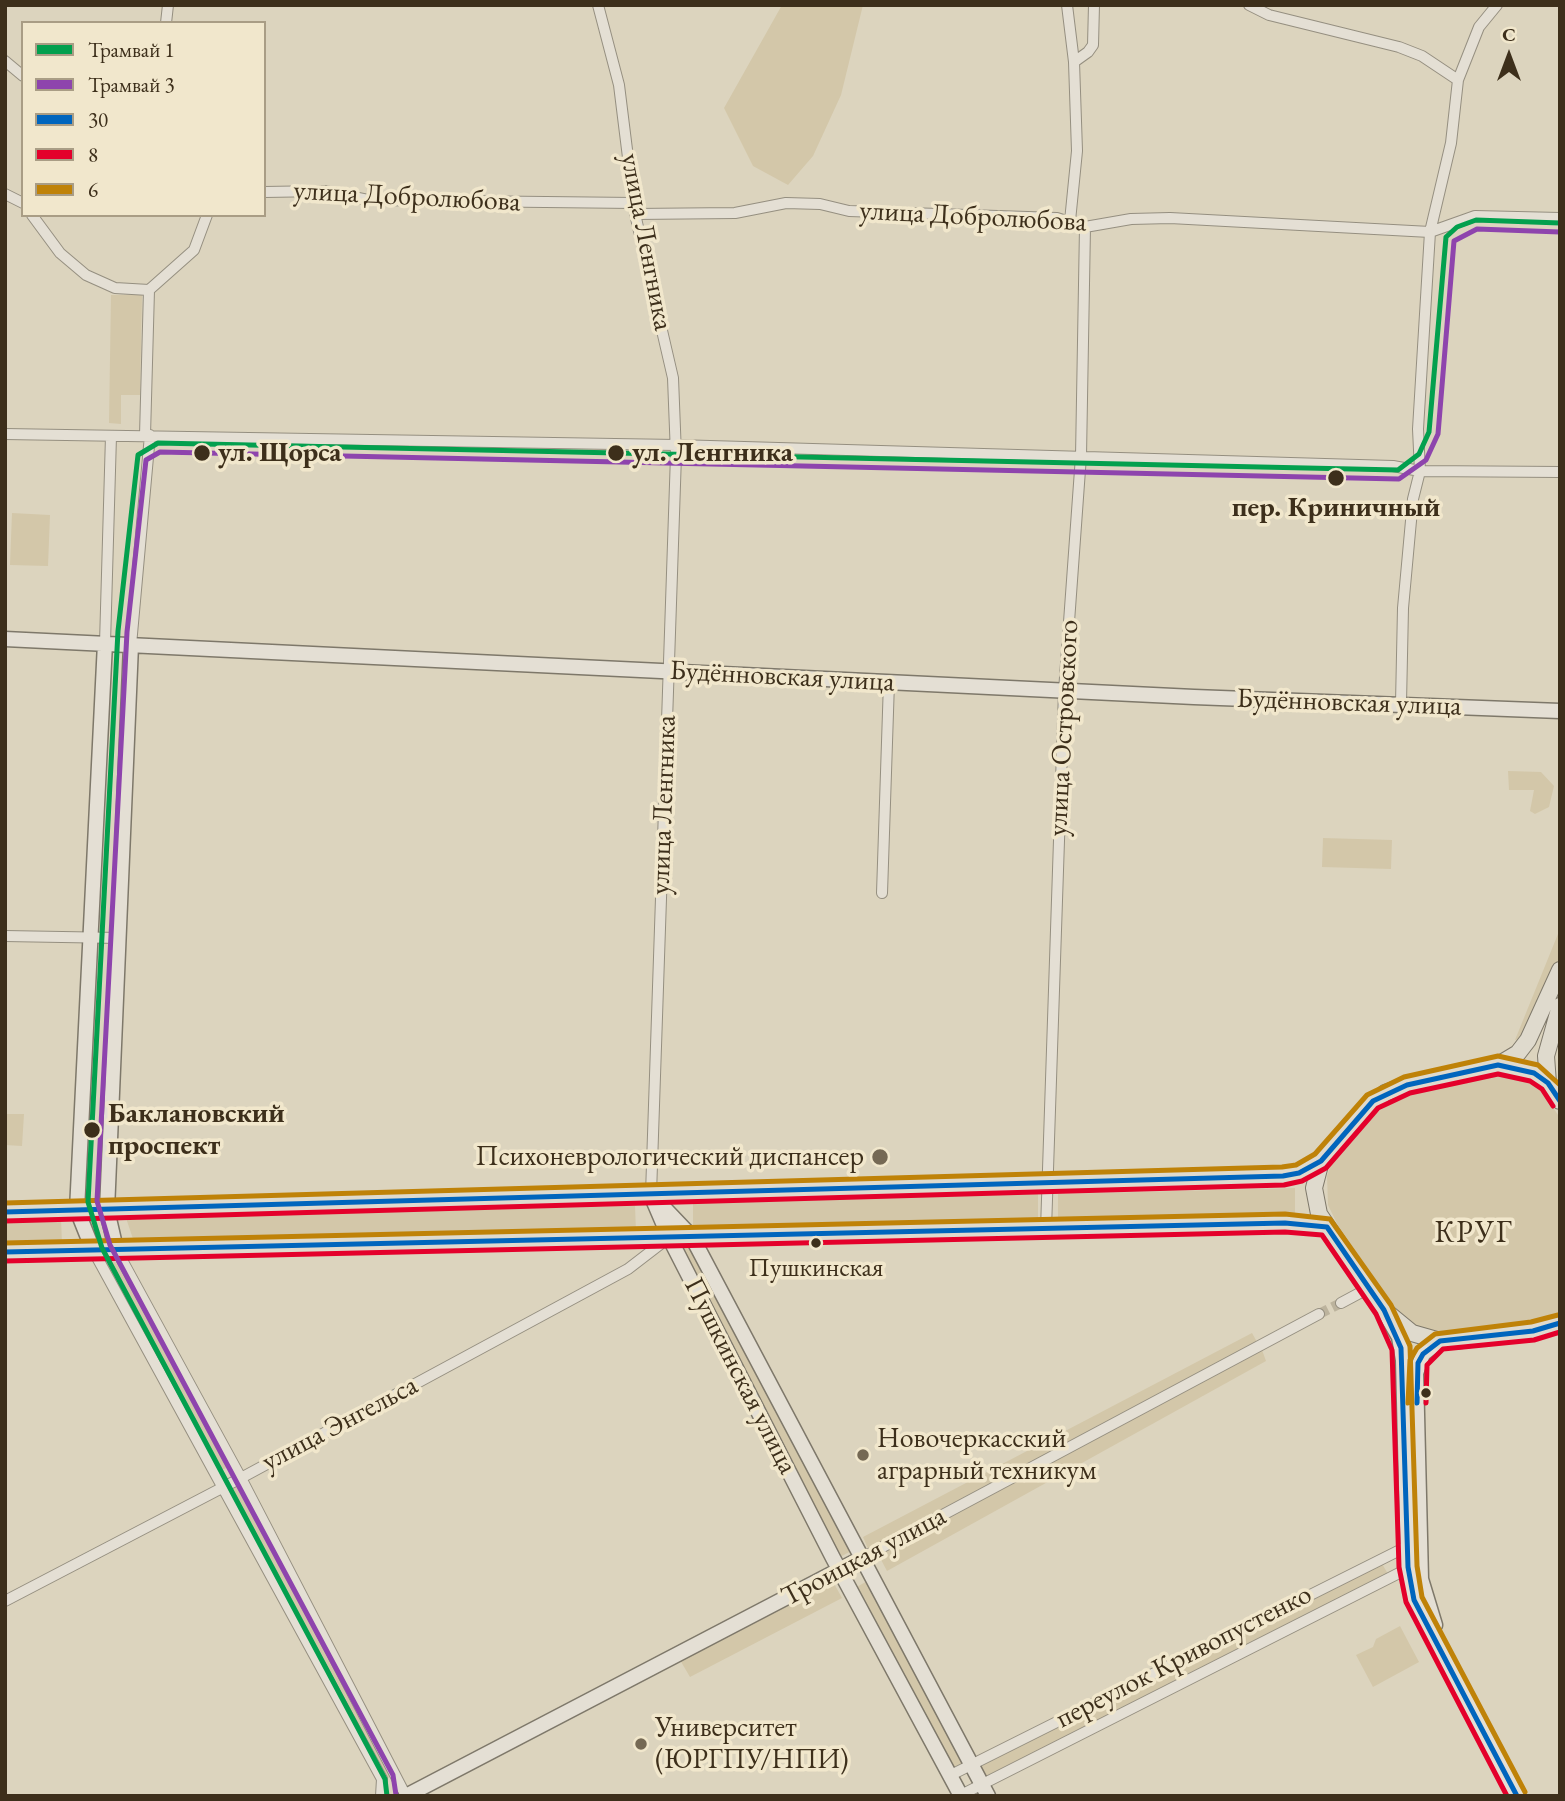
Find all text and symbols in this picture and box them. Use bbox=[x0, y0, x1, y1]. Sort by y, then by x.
legend bbox=[21, 21, 266, 217]
north arrow bbox=[1474, 21, 1544, 91]
text: С bbox=[1502, 22, 1516, 47]
text: Трамвай 1 bbox=[88, 36, 175, 63]
text: Трамвай 3 bbox=[88, 71, 175, 98]
text: 30 bbox=[88, 106, 108, 133]
text: 8 bbox=[88, 141, 98, 168]
street label: улица Ленгника bbox=[612, 151, 680, 333]
street label: улица Добролюбова bbox=[292, 174, 522, 220]
text: 6 bbox=[88, 176, 98, 203]
street label: улица Добролюбова bbox=[858, 194, 1088, 240]
place label: ул. Щорса bbox=[218, 436, 341, 470]
place label: ул. Ленгника bbox=[632, 436, 793, 470]
marker: ул. Щорса bbox=[192, 443, 212, 463]
marker: ул. Ленгника bbox=[606, 443, 626, 463]
marker: пер. Криничный bbox=[1326, 468, 1346, 488]
place label: пер. Криничный bbox=[1232, 491, 1440, 525]
street label: улица Островского bbox=[1042, 619, 1086, 837]
street label: Будённовская улица bbox=[669, 654, 895, 700]
street label: Будённовская улица bbox=[1236, 682, 1462, 724]
street label: улица Ленгника bbox=[644, 715, 684, 895]
place label: Баклановский проспект bbox=[108, 1097, 285, 1163]
marker: Баклановский проспект bbox=[82, 1120, 102, 1140]
place label: Психоневрологический диспансер bbox=[475, 1140, 864, 1174]
marker: Психоневрологический диспансер bbox=[870, 1147, 890, 1167]
district label: КРУГ bbox=[1435, 1216, 1513, 1252]
marker: Пушкинская bbox=[809, 1236, 823, 1250]
place label: Пушкинская bbox=[749, 1253, 883, 1285]
street label: Пушкинская улица bbox=[676, 1272, 804, 1480]
street label: улица Энгельса bbox=[256, 1369, 424, 1479]
unlabelled marker bbox=[1419, 1386, 1433, 1400]
place label: Новочеркасский аграрный техникум bbox=[877, 1422, 1096, 1488]
marker: Новочеркасский аграрный техникум bbox=[855, 1447, 871, 1463]
street label: Троицкая улица bbox=[776, 1500, 952, 1614]
street label: переулок Кривопустенко bbox=[1050, 1578, 1318, 1736]
place label: Университет (ЮРГПУ/НПИ) bbox=[655, 1711, 849, 1777]
marker: Университет (ЮРГПУ/НПИ) bbox=[633, 1736, 649, 1752]

